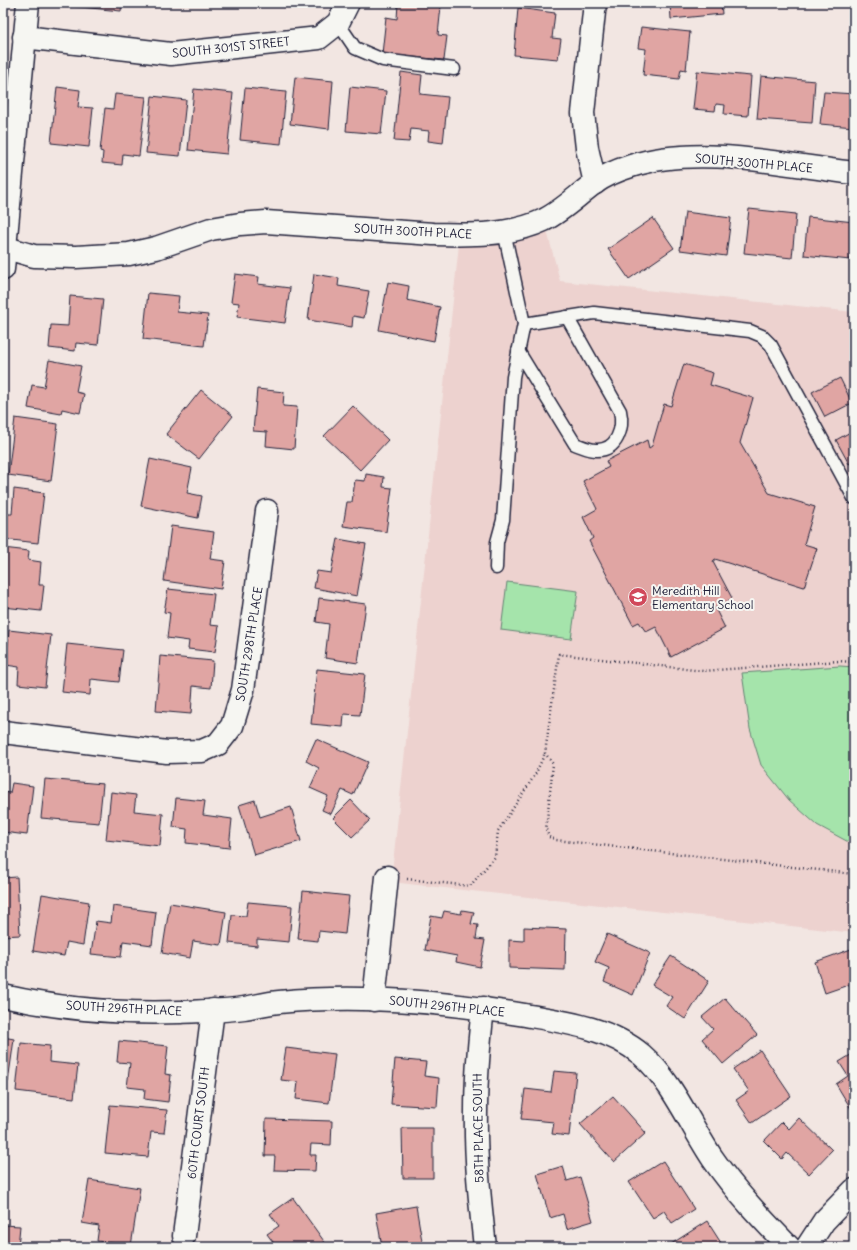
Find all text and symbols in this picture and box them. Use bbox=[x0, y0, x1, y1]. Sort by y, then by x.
street label: SOUTH 301ST STREET bbox=[171, 33, 291, 61]
street label: SOUTH 300TH PLACE bbox=[694, 150, 814, 176]
street label: SOUTH 300TH PLACE bbox=[354, 220, 472, 242]
place label: Meredith Hill Elementary School bbox=[652, 583, 753, 612]
street label: SOUTH 298TH PLACE bbox=[233, 585, 265, 703]
school or university icon: Meredith Hill Elementary School bbox=[627, 586, 649, 608]
street label: SOUTH 296TH PLACE bbox=[388, 992, 506, 1020]
street label: SOUTH 296TH PLACE bbox=[66, 997, 182, 1019]
street label: 60TH COURT SOUTH bbox=[184, 1066, 212, 1180]
street label: 58TH PLACE SOUTH bbox=[470, 1073, 486, 1183]

